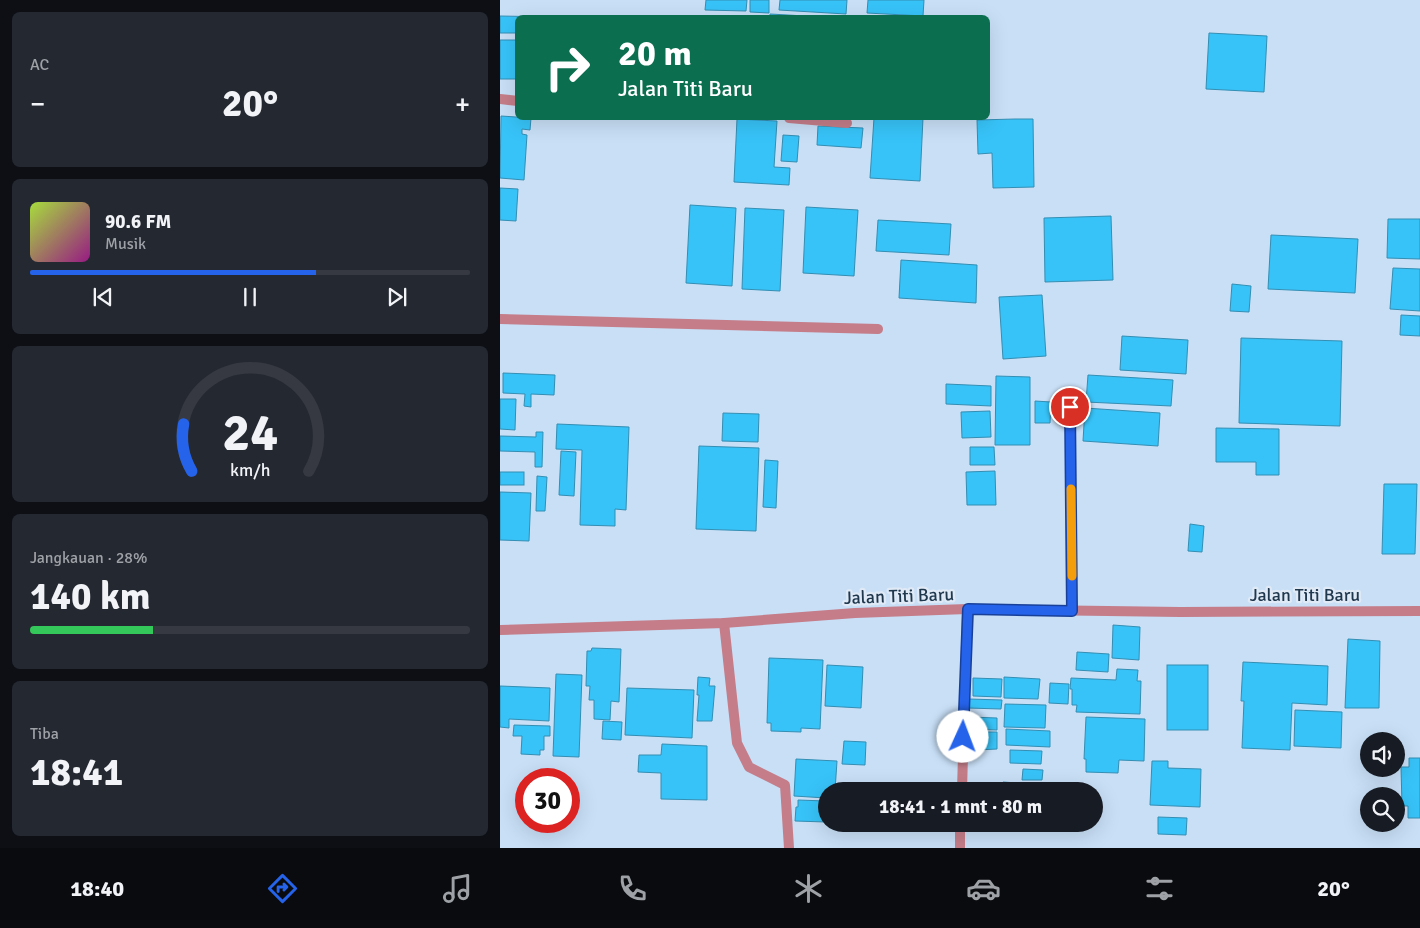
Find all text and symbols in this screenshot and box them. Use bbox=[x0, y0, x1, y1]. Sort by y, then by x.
text: 20 m bbox=[618, 32, 692, 75]
icon: right bbox=[535, 35, 600, 100]
text: AC bbox=[30, 55, 49, 75]
text: Jalan Titi Baru bbox=[618, 75, 753, 102]
text: 20° bbox=[222, 80, 278, 127]
text: − bbox=[30, 87, 45, 121]
text: + bbox=[455, 87, 470, 121]
text: 90.6 FM bbox=[105, 210, 171, 234]
text: Musik bbox=[105, 234, 146, 254]
icon: previous bbox=[89, 283, 117, 311]
icon: pause bbox=[236, 283, 264, 311]
icon: next bbox=[383, 283, 411, 311]
pin bbox=[1049, 386, 1091, 428]
icon: arrive bbox=[1056, 393, 1084, 421]
text: 24 bbox=[222, 401, 278, 465]
text: km/h bbox=[230, 459, 270, 481]
text: Jangkauan · 28% bbox=[30, 548, 147, 568]
text: 140 km bbox=[30, 573, 151, 620]
street label: Jalan Titi Baru bbox=[843, 583, 955, 609]
street label: Jalan Titi Baru bbox=[1250, 584, 1360, 606]
position arrow bbox=[936, 710, 988, 762]
text: Tiba bbox=[30, 724, 59, 744]
map controls bbox=[1360, 732, 1405, 832]
button: sound bbox=[1360, 732, 1405, 777]
text: 18:41 bbox=[30, 749, 123, 796]
speed limit sign: 30 bbox=[515, 768, 580, 833]
button: search bbox=[1360, 787, 1405, 832]
text: 18:41 · 1 mnt · 80 m bbox=[879, 795, 1042, 819]
icon: directions bbox=[265, 871, 300, 906]
icon: music bbox=[440, 871, 475, 906]
icon: phone bbox=[615, 871, 650, 906]
icon: climate bbox=[791, 871, 826, 906]
icon: car bbox=[966, 871, 1001, 906]
icon: filters bbox=[1142, 871, 1177, 906]
text: 18:40 bbox=[70, 875, 124, 902]
text: 20° bbox=[1317, 875, 1350, 902]

